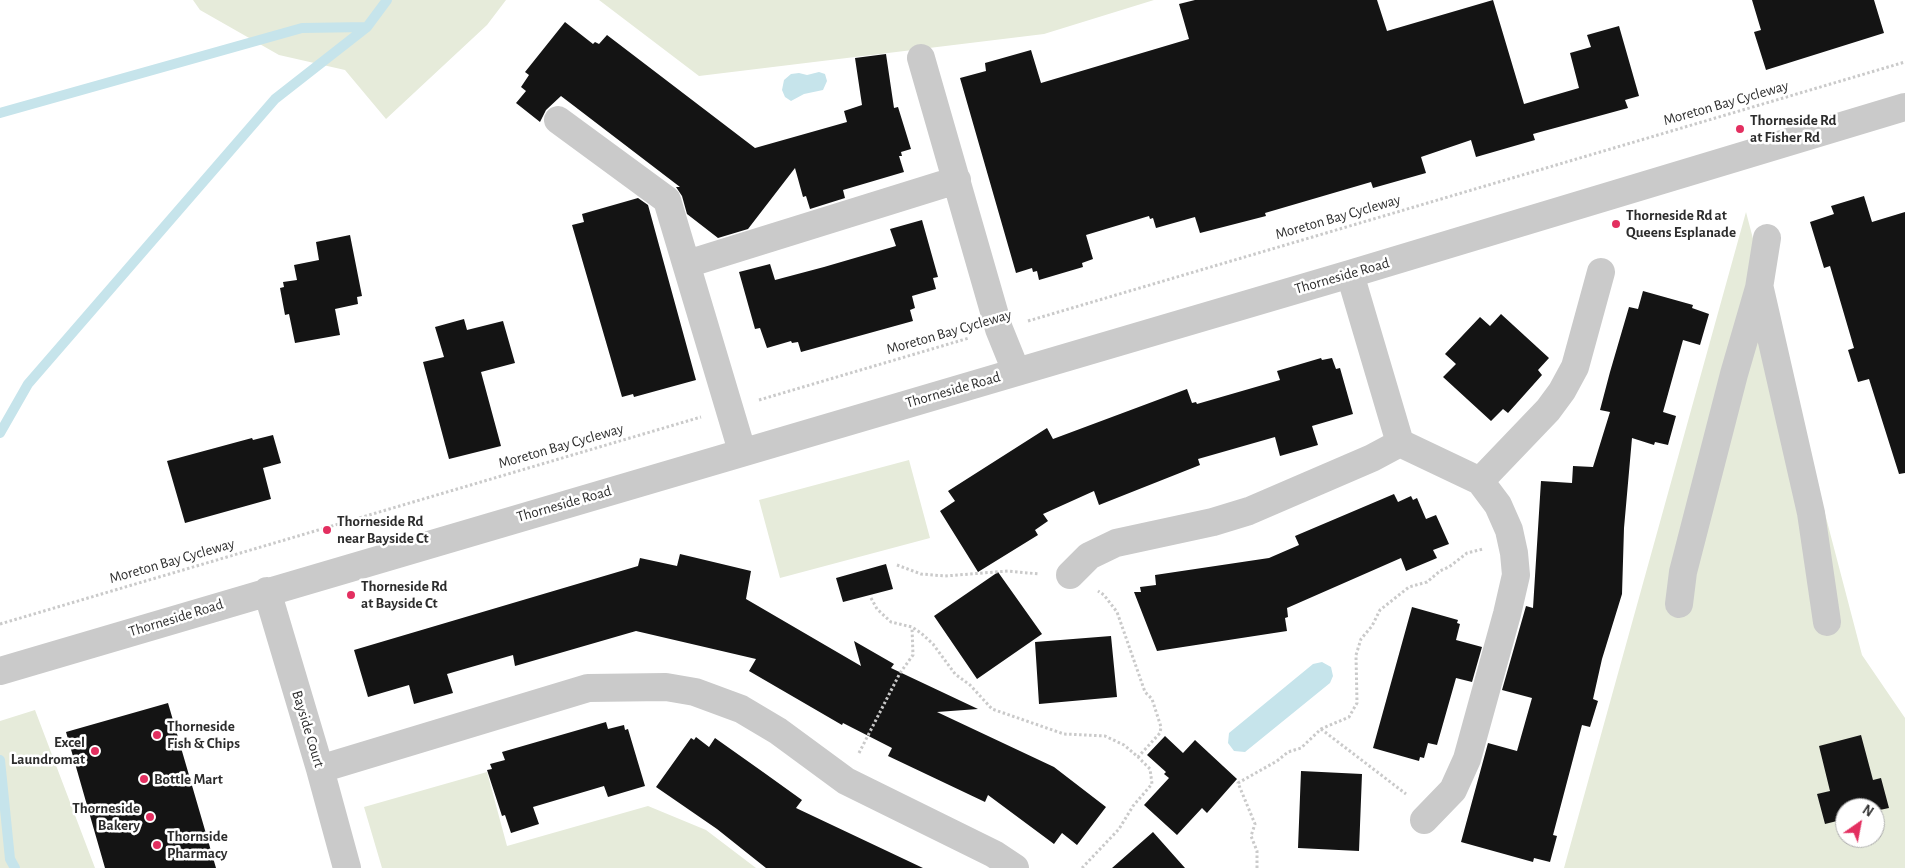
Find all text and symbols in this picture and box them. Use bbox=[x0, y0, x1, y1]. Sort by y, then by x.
street label: Moreton Bay Cycleway bbox=[1661, 77, 1791, 129]
place label: Thorneside Rd at Fisher Rd bbox=[1750, 111, 1836, 146]
marker: Thorneside Rd at Fisher Rd bbox=[1734, 123, 1746, 135]
street label: Moreton Bay Cycleway bbox=[1273, 191, 1403, 243]
place label: Thorneside Rd at Queens Esplanade bbox=[1626, 206, 1736, 241]
marker: Thorneside Rd at Queens Esplanade bbox=[1610, 218, 1622, 230]
street label: Thorneside Road bbox=[1292, 254, 1392, 298]
street label: Moreton Bay Cycleway bbox=[884, 306, 1014, 358]
street label: Thorneside Road bbox=[903, 368, 1003, 412]
street label: Moreton Bay Cycleway bbox=[496, 420, 626, 472]
street label: Thorneside Road bbox=[514, 482, 614, 526]
place label: Thorneside Rd near Bayside Ct bbox=[337, 512, 429, 547]
marker: Thorneside Rd near Bayside Ct bbox=[321, 524, 333, 536]
street label: Moreton Bay Cycleway bbox=[107, 535, 237, 587]
place label: Thorneside Rd at Bayside Ct bbox=[361, 577, 447, 612]
marker: Thorneside Rd at Bayside Ct bbox=[345, 589, 357, 601]
street label: Thorneside Road bbox=[127, 595, 225, 641]
street label: Bayside Court bbox=[288, 688, 328, 770]
place label: Thorneside Fish & Chips bbox=[167, 717, 240, 752]
marker: Thorneside Fish & Chips bbox=[151, 729, 163, 741]
place label: Excel Laundromat bbox=[11, 733, 85, 768]
marker: Excel Laundromat bbox=[89, 745, 101, 757]
place label: Bottle Mart bbox=[154, 770, 223, 788]
marker: Bottle Mart bbox=[138, 773, 150, 785]
north arrow bbox=[1835, 798, 1885, 848]
place label: Thorneside Bakery bbox=[72, 799, 140, 834]
text: N bbox=[1860, 803, 1876, 820]
marker: Thorneside Bakery bbox=[144, 811, 156, 823]
place label: Thornside Pharmacy bbox=[167, 827, 228, 862]
marker: Thornside Pharmacy bbox=[151, 839, 163, 851]

